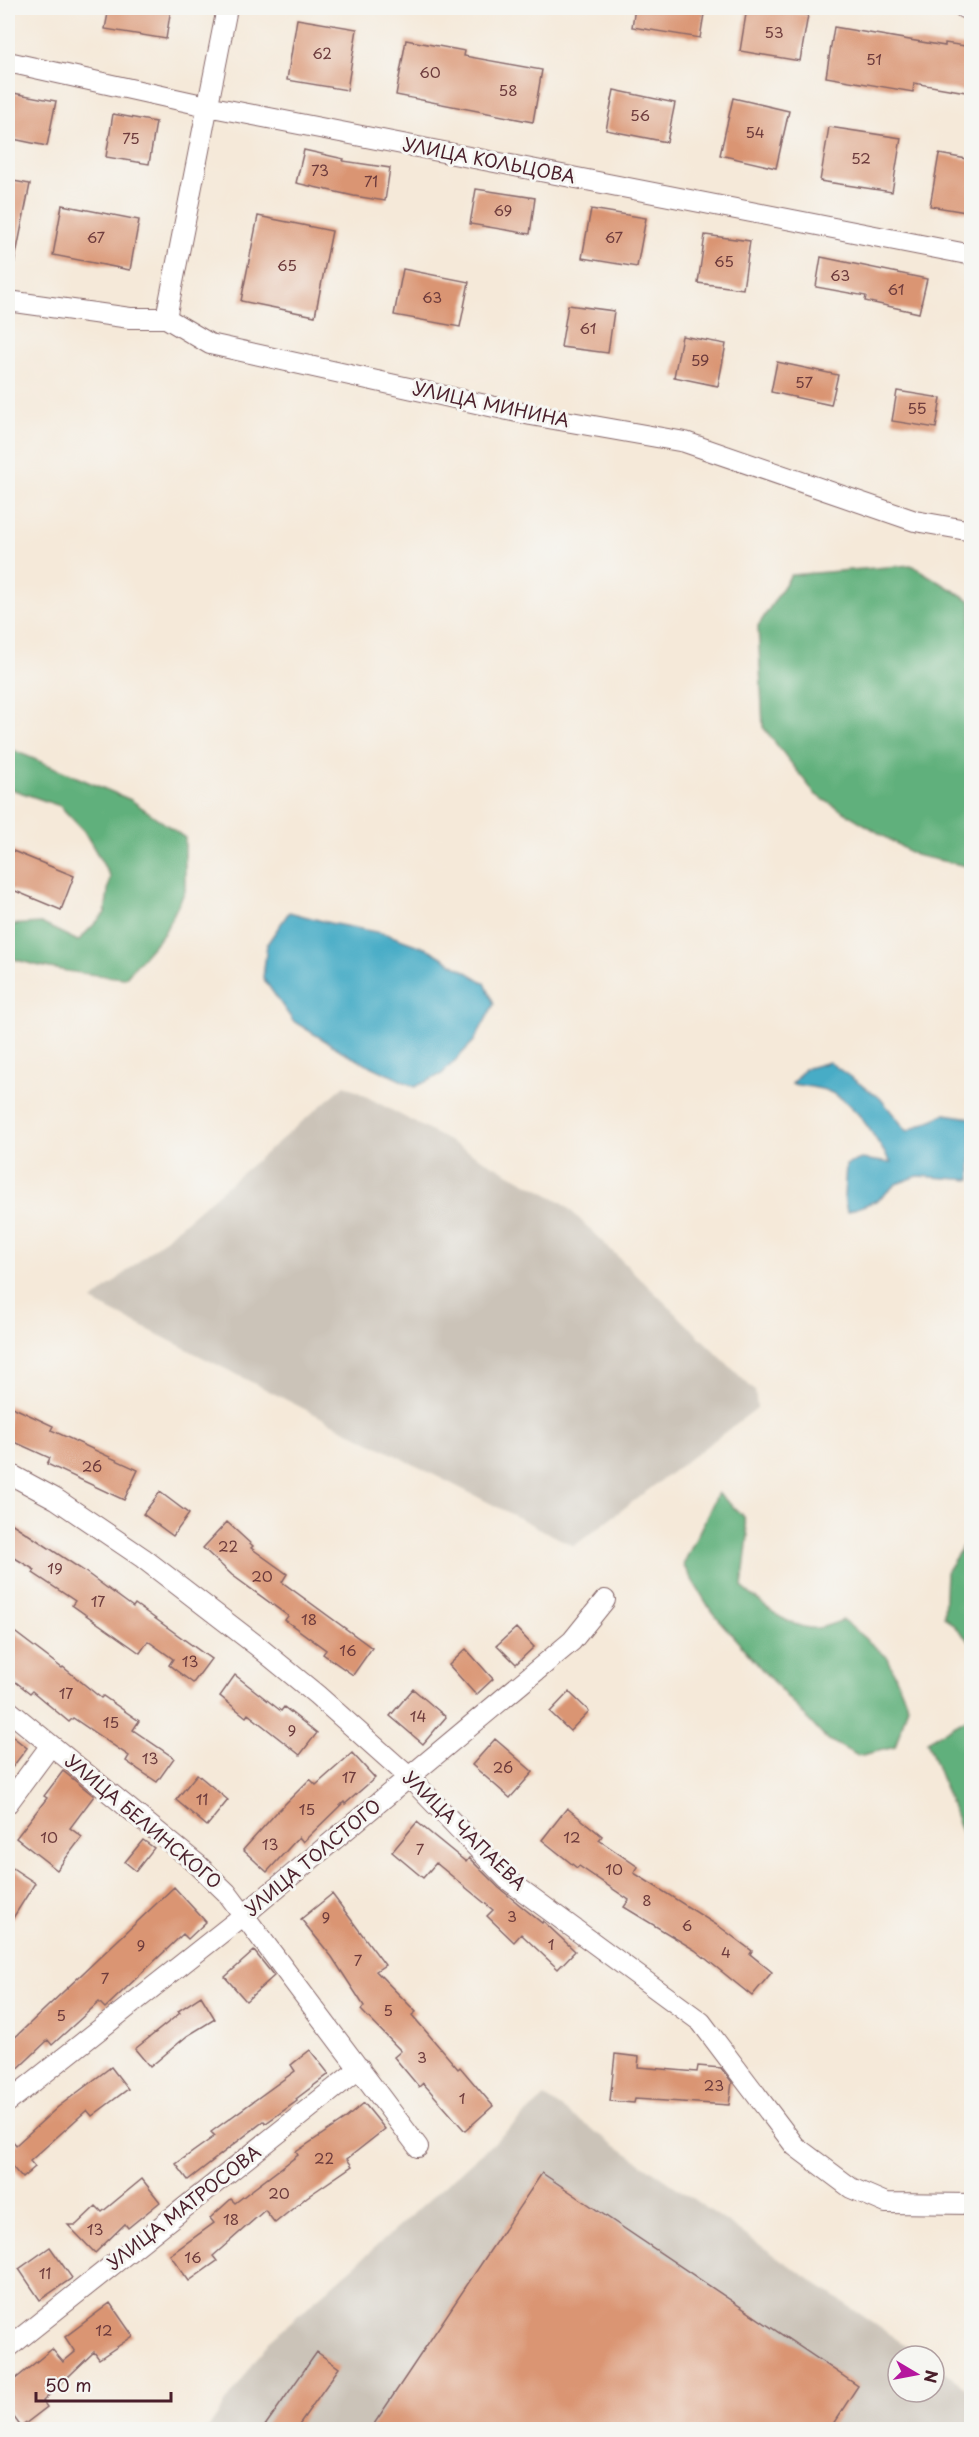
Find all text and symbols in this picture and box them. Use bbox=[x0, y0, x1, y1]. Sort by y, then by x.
house number: 53 bbox=[764, 20, 784, 43]
house number: 62 bbox=[312, 41, 332, 64]
house number: 51 bbox=[866, 47, 882, 70]
house number: 60 bbox=[419, 60, 441, 83]
house number: 58 bbox=[498, 78, 518, 101]
house number: 56 bbox=[630, 103, 650, 126]
house number: 54 bbox=[745, 120, 765, 143]
house number: 75 bbox=[122, 126, 140, 149]
street label: УЛИЦА КОЛЬЦОВА bbox=[401, 130, 578, 189]
house number: 52 bbox=[851, 146, 871, 169]
house number: 73 bbox=[311, 158, 329, 181]
house number: 71 bbox=[364, 169, 378, 192]
house number: 69 bbox=[494, 198, 512, 221]
house number: 67 bbox=[87, 225, 106, 248]
house number: 67 bbox=[605, 225, 624, 248]
house number: 65 bbox=[714, 249, 734, 272]
house number: 65 bbox=[277, 253, 297, 276]
house number: 63 bbox=[830, 263, 850, 286]
house number: 61 bbox=[888, 277, 904, 300]
house number: 63 bbox=[422, 285, 442, 308]
house number: 61 bbox=[580, 316, 596, 339]
house number: 59 bbox=[691, 348, 709, 371]
house number: 57 bbox=[795, 370, 813, 393]
street label: УЛИЦА МИНИНА bbox=[410, 374, 572, 433]
house number: 55 bbox=[907, 396, 927, 419]
house number: 26 bbox=[82, 1454, 102, 1477]
house number: 22 bbox=[218, 1534, 238, 1557]
house number: 19 bbox=[47, 1556, 63, 1579]
house number: 20 bbox=[251, 1564, 273, 1587]
house number: 17 bbox=[91, 1589, 105, 1612]
house number: 18 bbox=[301, 1607, 317, 1630]
house number: 16 bbox=[339, 1638, 357, 1661]
house number: 13 bbox=[182, 1649, 198, 1672]
house number: 17 bbox=[59, 1681, 73, 1704]
house number: 14 bbox=[410, 1704, 426, 1727]
house number: 15 bbox=[103, 1710, 119, 1733]
house number: 9 bbox=[288, 1718, 296, 1741]
house number: 13 bbox=[142, 1746, 158, 1769]
street label: УЛИЦА БЕЛИНСКОГО bbox=[60, 1747, 228, 1895]
house number: 26 bbox=[493, 1755, 513, 1778]
street label: УЛИЦА ЧАПАЕВА bbox=[397, 1764, 533, 1896]
house number: 17 bbox=[342, 1765, 356, 1788]
house number: 11 bbox=[196, 1787, 208, 1810]
street label: УЛИЦА ТОЛСТОГО bbox=[238, 1792, 386, 1922]
house number: 15 bbox=[299, 1797, 315, 1820]
house number: 10 bbox=[40, 1825, 58, 1848]
house number: 12 bbox=[563, 1825, 581, 1848]
house number: 13 bbox=[262, 1832, 278, 1855]
house number: 7 bbox=[416, 1837, 425, 1860]
house number: 10 bbox=[605, 1857, 623, 1880]
house number: 8 bbox=[642, 1888, 652, 1911]
house number: 3 bbox=[507, 1904, 517, 1927]
house number: 9 bbox=[322, 1905, 330, 1928]
house number: 6 bbox=[682, 1913, 692, 1936]
house number: 1 bbox=[548, 1932, 554, 1955]
house number: 9 bbox=[137, 1933, 145, 1956]
house number: 4 bbox=[721, 1940, 731, 1963]
house number: 7 bbox=[354, 1948, 363, 1971]
house number: 7 bbox=[101, 1966, 110, 1989]
house number: 5 bbox=[383, 1998, 393, 2021]
house number: 5 bbox=[56, 2003, 66, 2026]
house number: 3 bbox=[417, 2045, 427, 2068]
house number: 23 bbox=[704, 2073, 724, 2096]
house number: 1 bbox=[459, 2086, 465, 2109]
street label: УЛИЦА МАТРОСОВА bbox=[100, 2138, 266, 2276]
house number: 22 bbox=[314, 2146, 334, 2169]
house number: 20 bbox=[268, 2181, 290, 2204]
house number: 18 bbox=[223, 2207, 239, 2230]
house number: 13 bbox=[87, 2217, 103, 2240]
house number: 16 bbox=[184, 2245, 202, 2268]
house number: 11 bbox=[39, 2261, 51, 2284]
house number: 12 bbox=[95, 2318, 113, 2341]
north arrow bbox=[886, 2344, 946, 2404]
scale bar bbox=[36, 2365, 171, 2403]
text: N bbox=[919, 2368, 945, 2385]
text: 50 m bbox=[45, 2371, 92, 2398]

